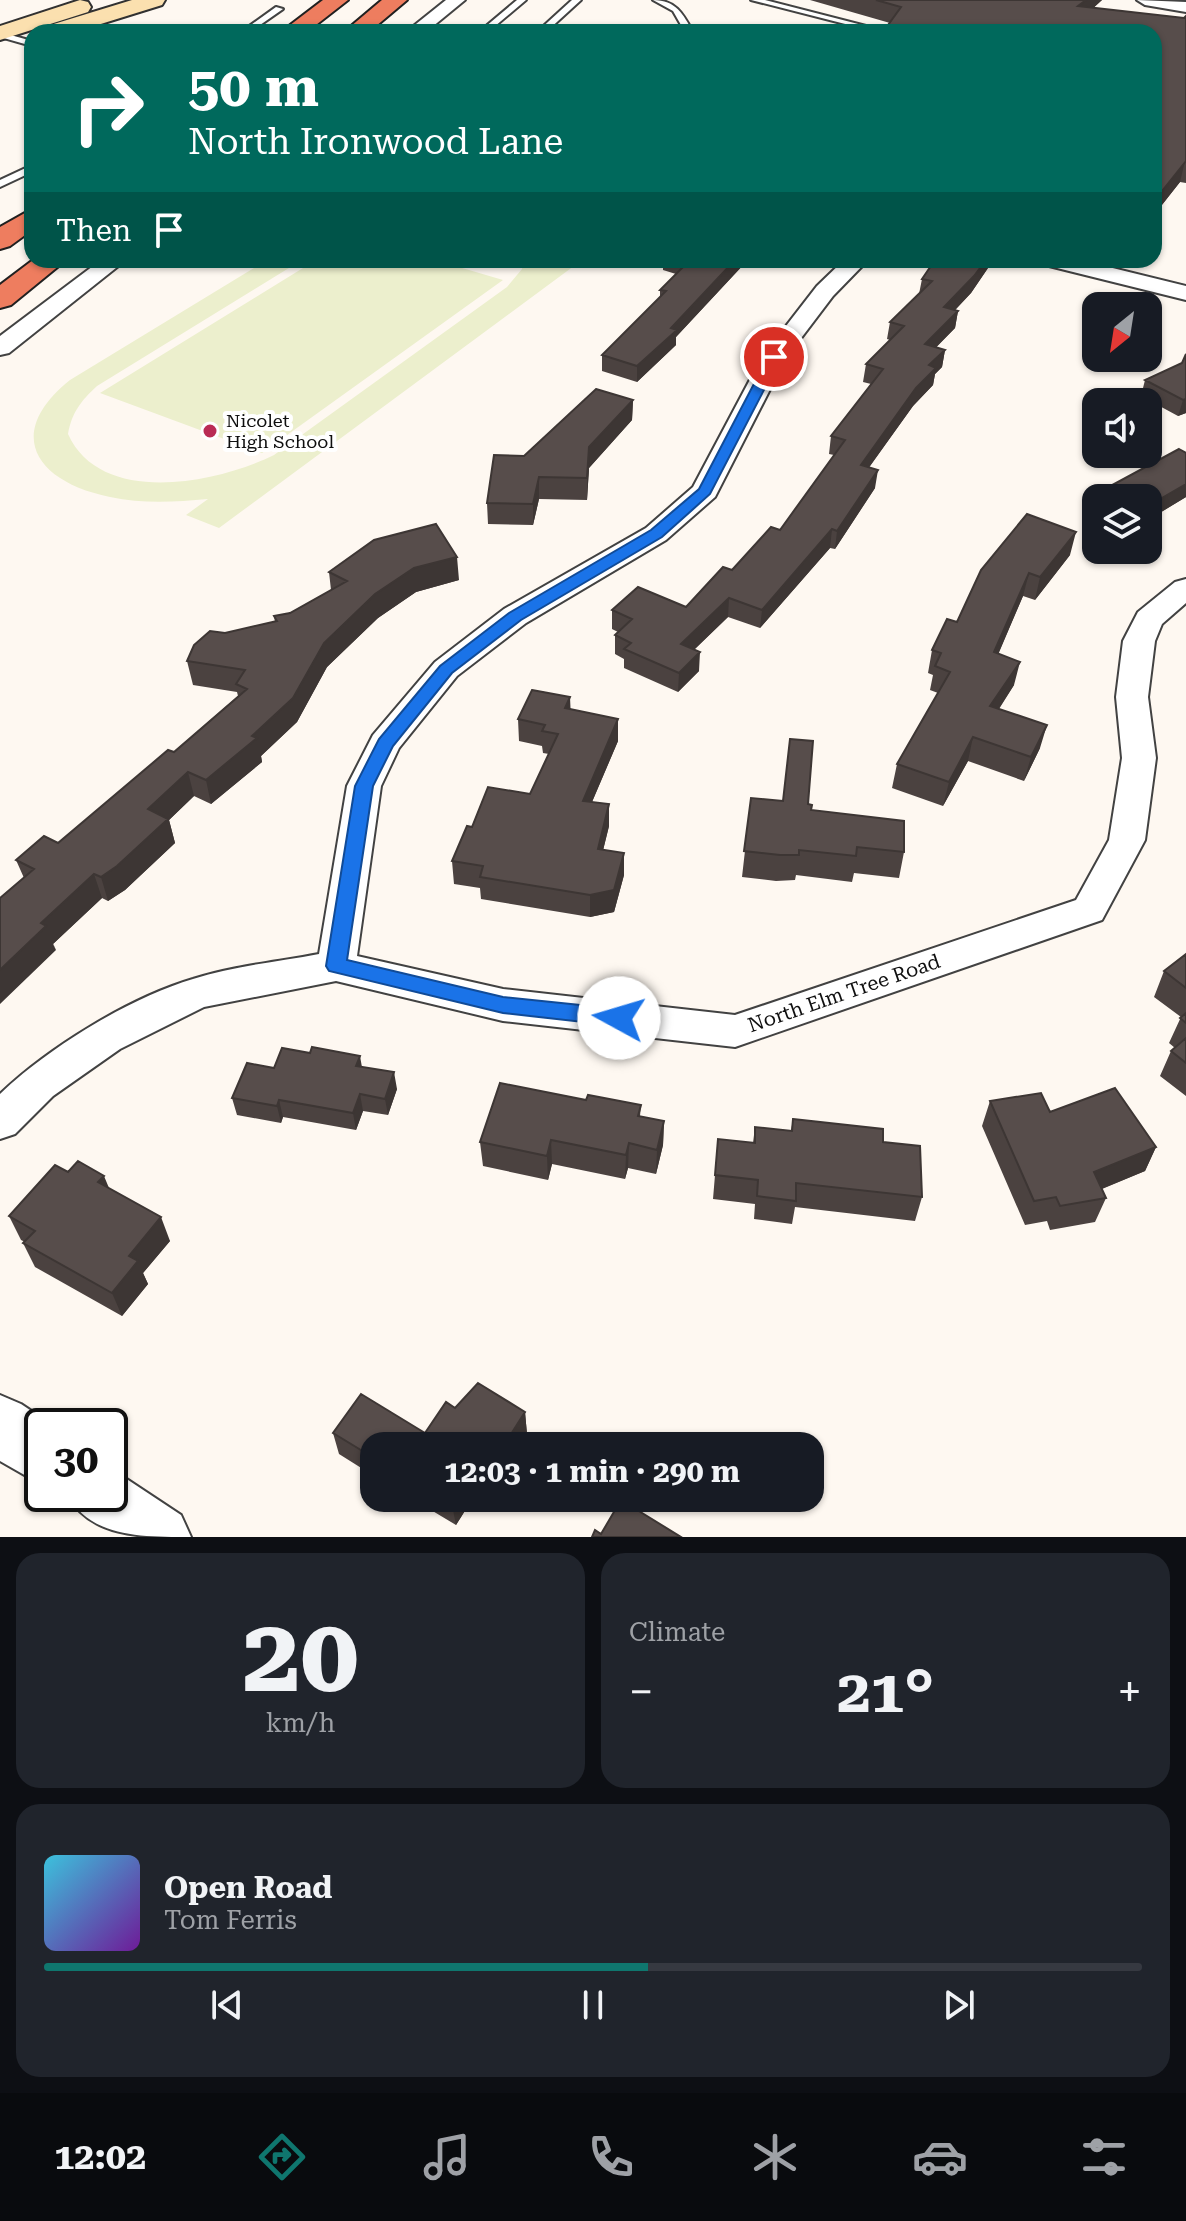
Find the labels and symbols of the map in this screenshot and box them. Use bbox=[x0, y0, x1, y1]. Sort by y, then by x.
north arrow bbox=[1082, 292, 1162, 372]
pin bbox=[740, 323, 808, 391]
place label: Nicolet High School bbox=[226, 410, 334, 452]
marker: Nicolet High School bbox=[201, 422, 219, 440]
street label: North Elm Tree Road bbox=[745, 949, 943, 1037]
position arrow bbox=[577, 976, 661, 1060]
speed limit sign: 30 bbox=[24, 1408, 128, 1512]

